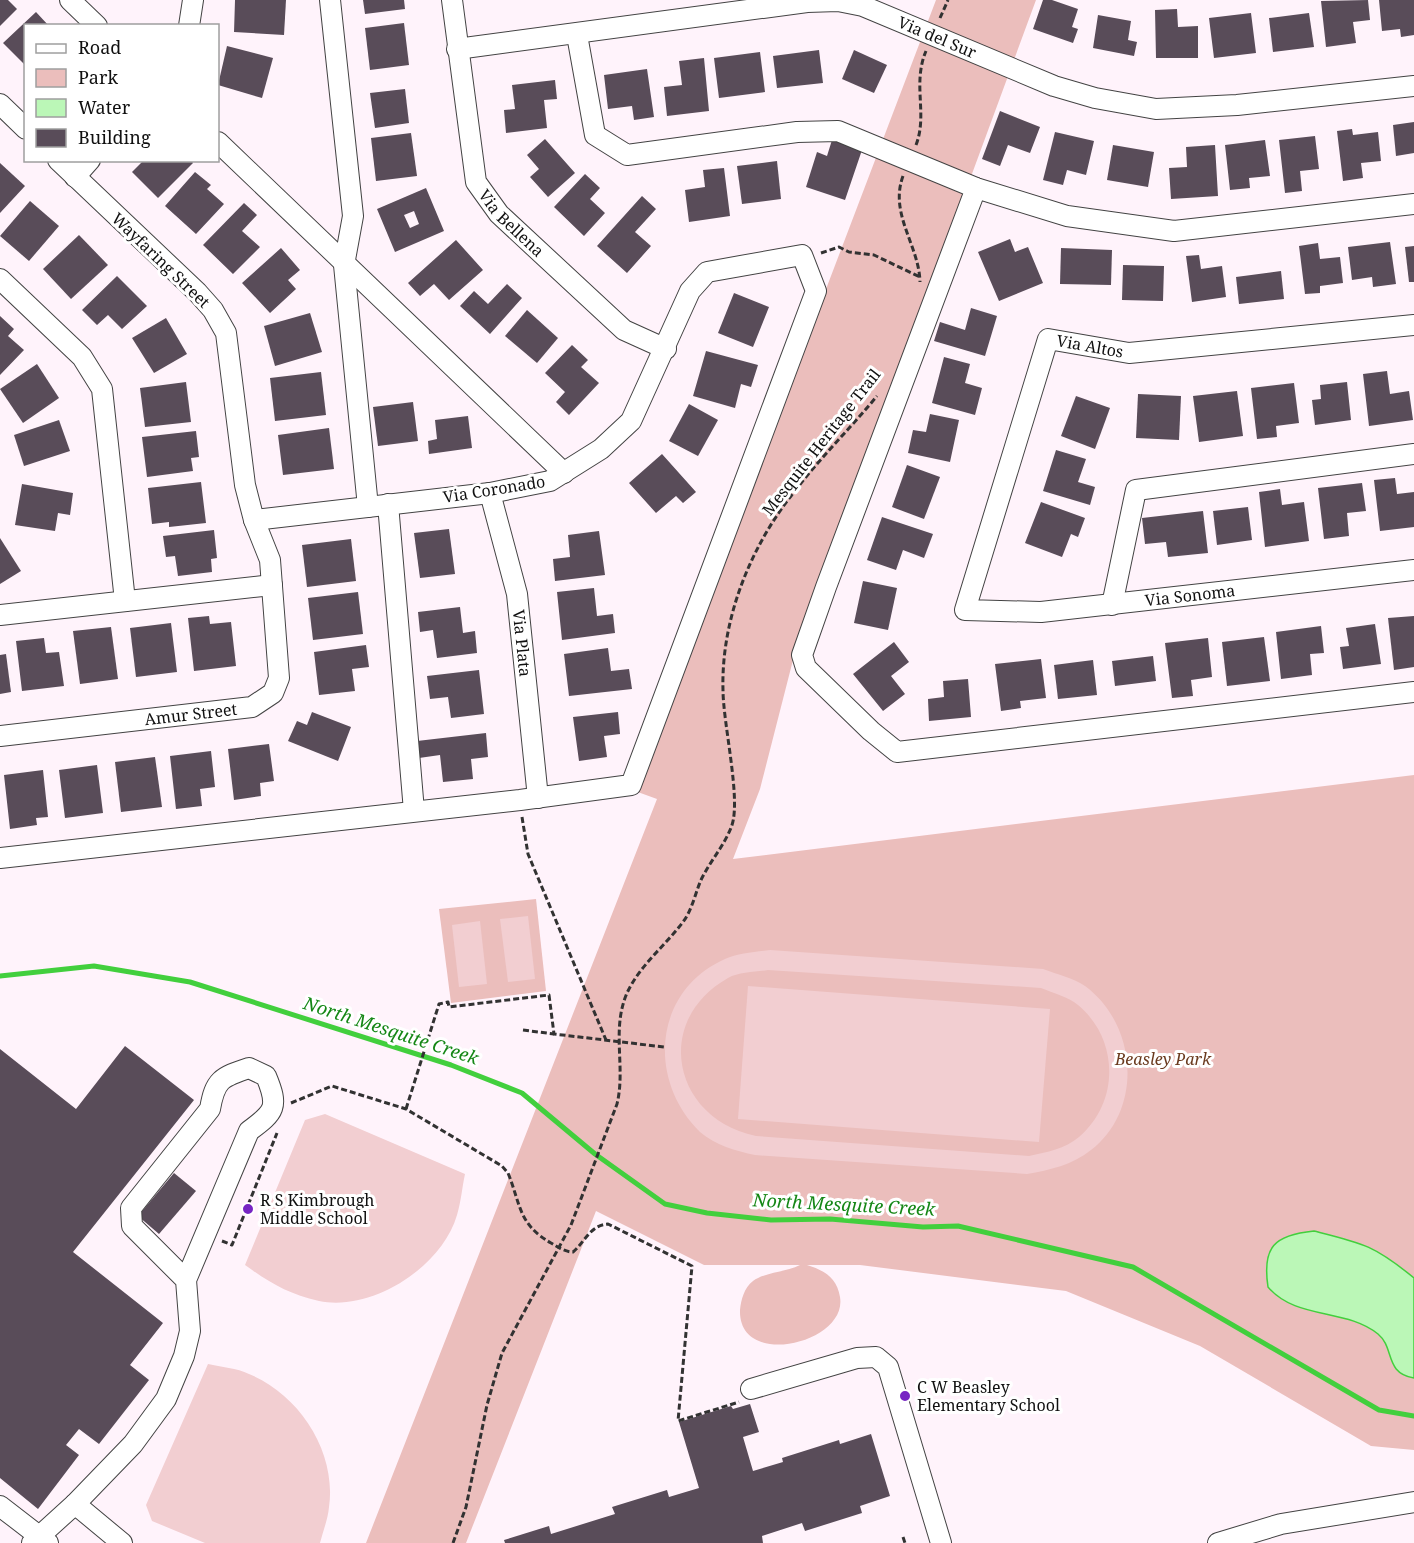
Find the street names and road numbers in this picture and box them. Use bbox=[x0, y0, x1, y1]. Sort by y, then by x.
street label: Via del Sur bbox=[895, 11, 980, 63]
street label: Via Bellena bbox=[474, 185, 549, 262]
street label: Wayfaring Street bbox=[107, 207, 215, 313]
street label: Via Altos bbox=[1055, 329, 1125, 363]
street label: Mesquite Heritage Trail bbox=[757, 364, 885, 520]
street label: Via Coronado bbox=[441, 470, 547, 508]
street label: Via Sonoma bbox=[1144, 579, 1236, 611]
street label: Via Plata bbox=[508, 609, 536, 678]
street label: Amur Street bbox=[143, 698, 239, 730]

